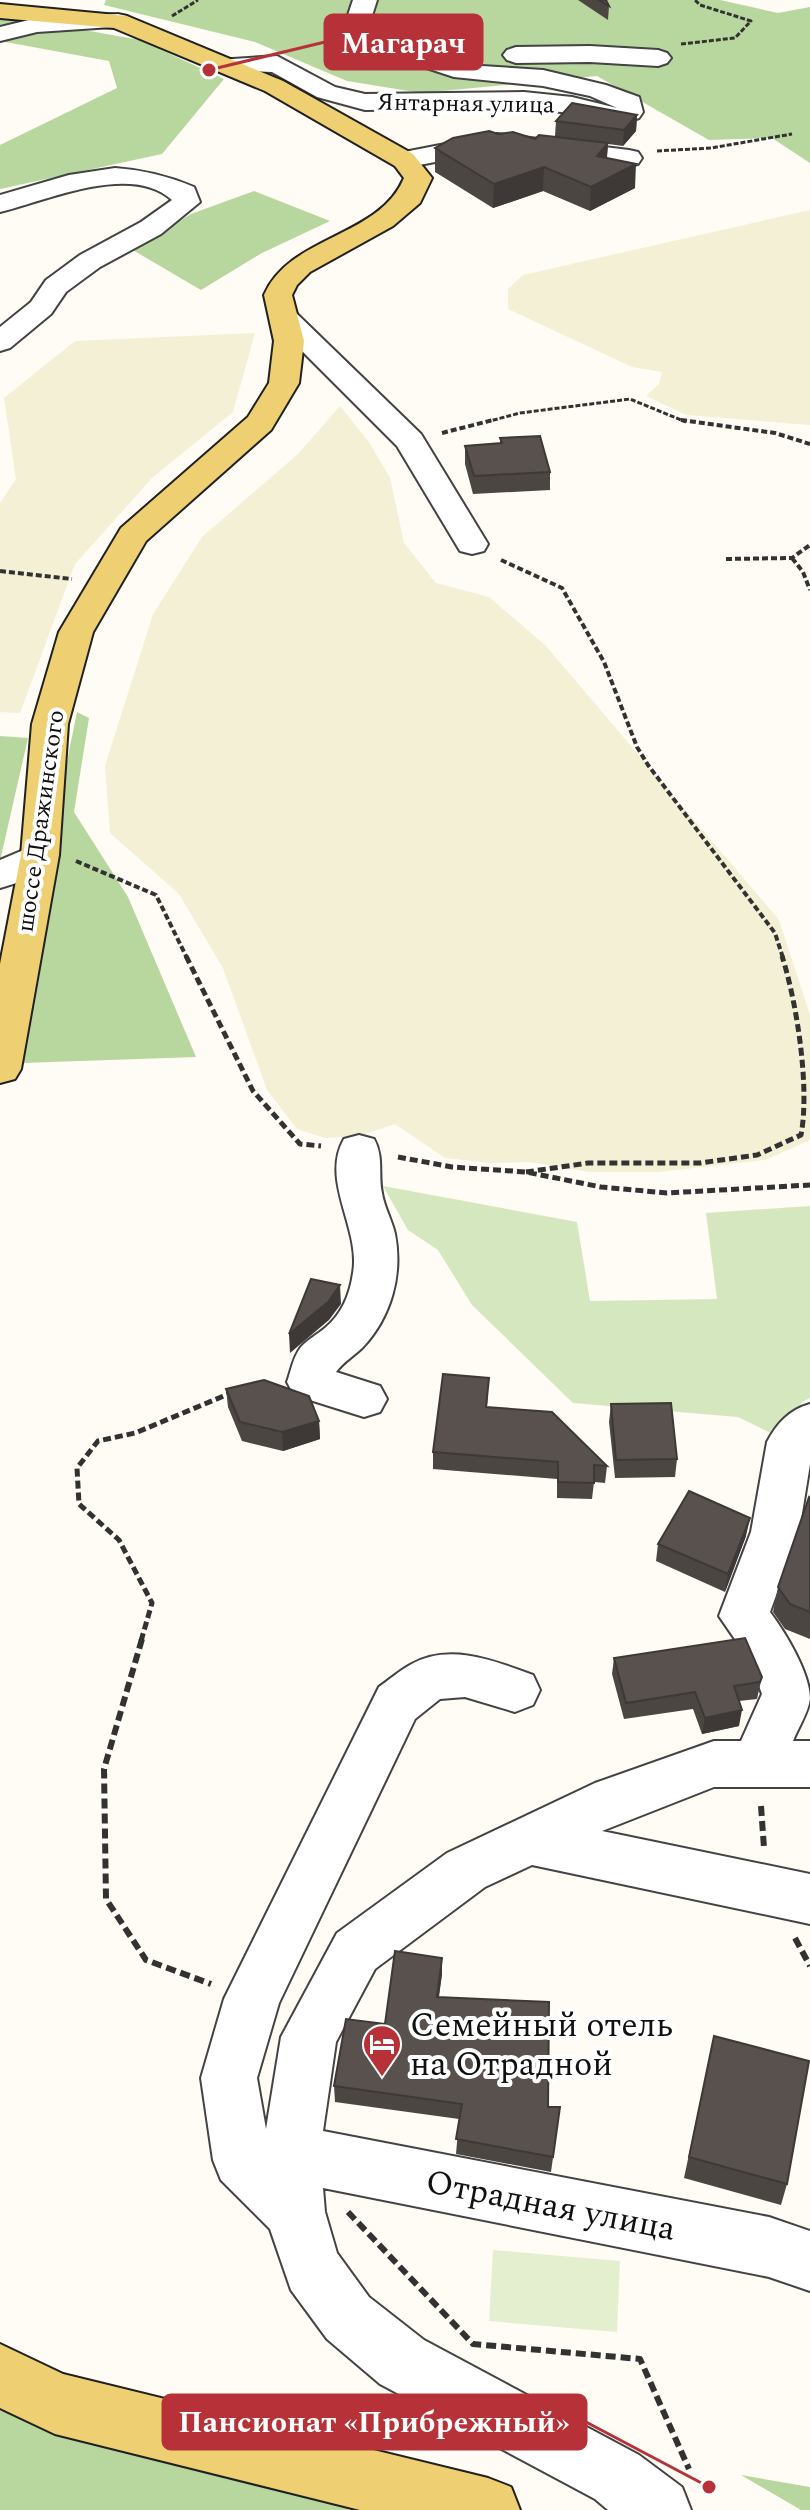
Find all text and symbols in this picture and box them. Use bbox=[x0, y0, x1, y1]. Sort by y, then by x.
callout: Магарач bbox=[325, 15, 482, 69]
text: Магарач bbox=[340, 21, 466, 67]
street label: Янтарная улица bbox=[377, 84, 555, 124]
street label: шоссе Дражинского bbox=[8, 708, 74, 935]
place label: Семейный отель на Отрадной bbox=[410, 2000, 673, 2091]
hotel icon: Семейный отель на Отрадной bbox=[361, 2023, 403, 2078]
street label: Отрадная улица bbox=[421, 2156, 680, 2256]
callout: Пансионат «Прибрежный» bbox=[163, 2395, 586, 2449]
text: Пансионат «Прибрежный» bbox=[178, 2400, 570, 2446]

